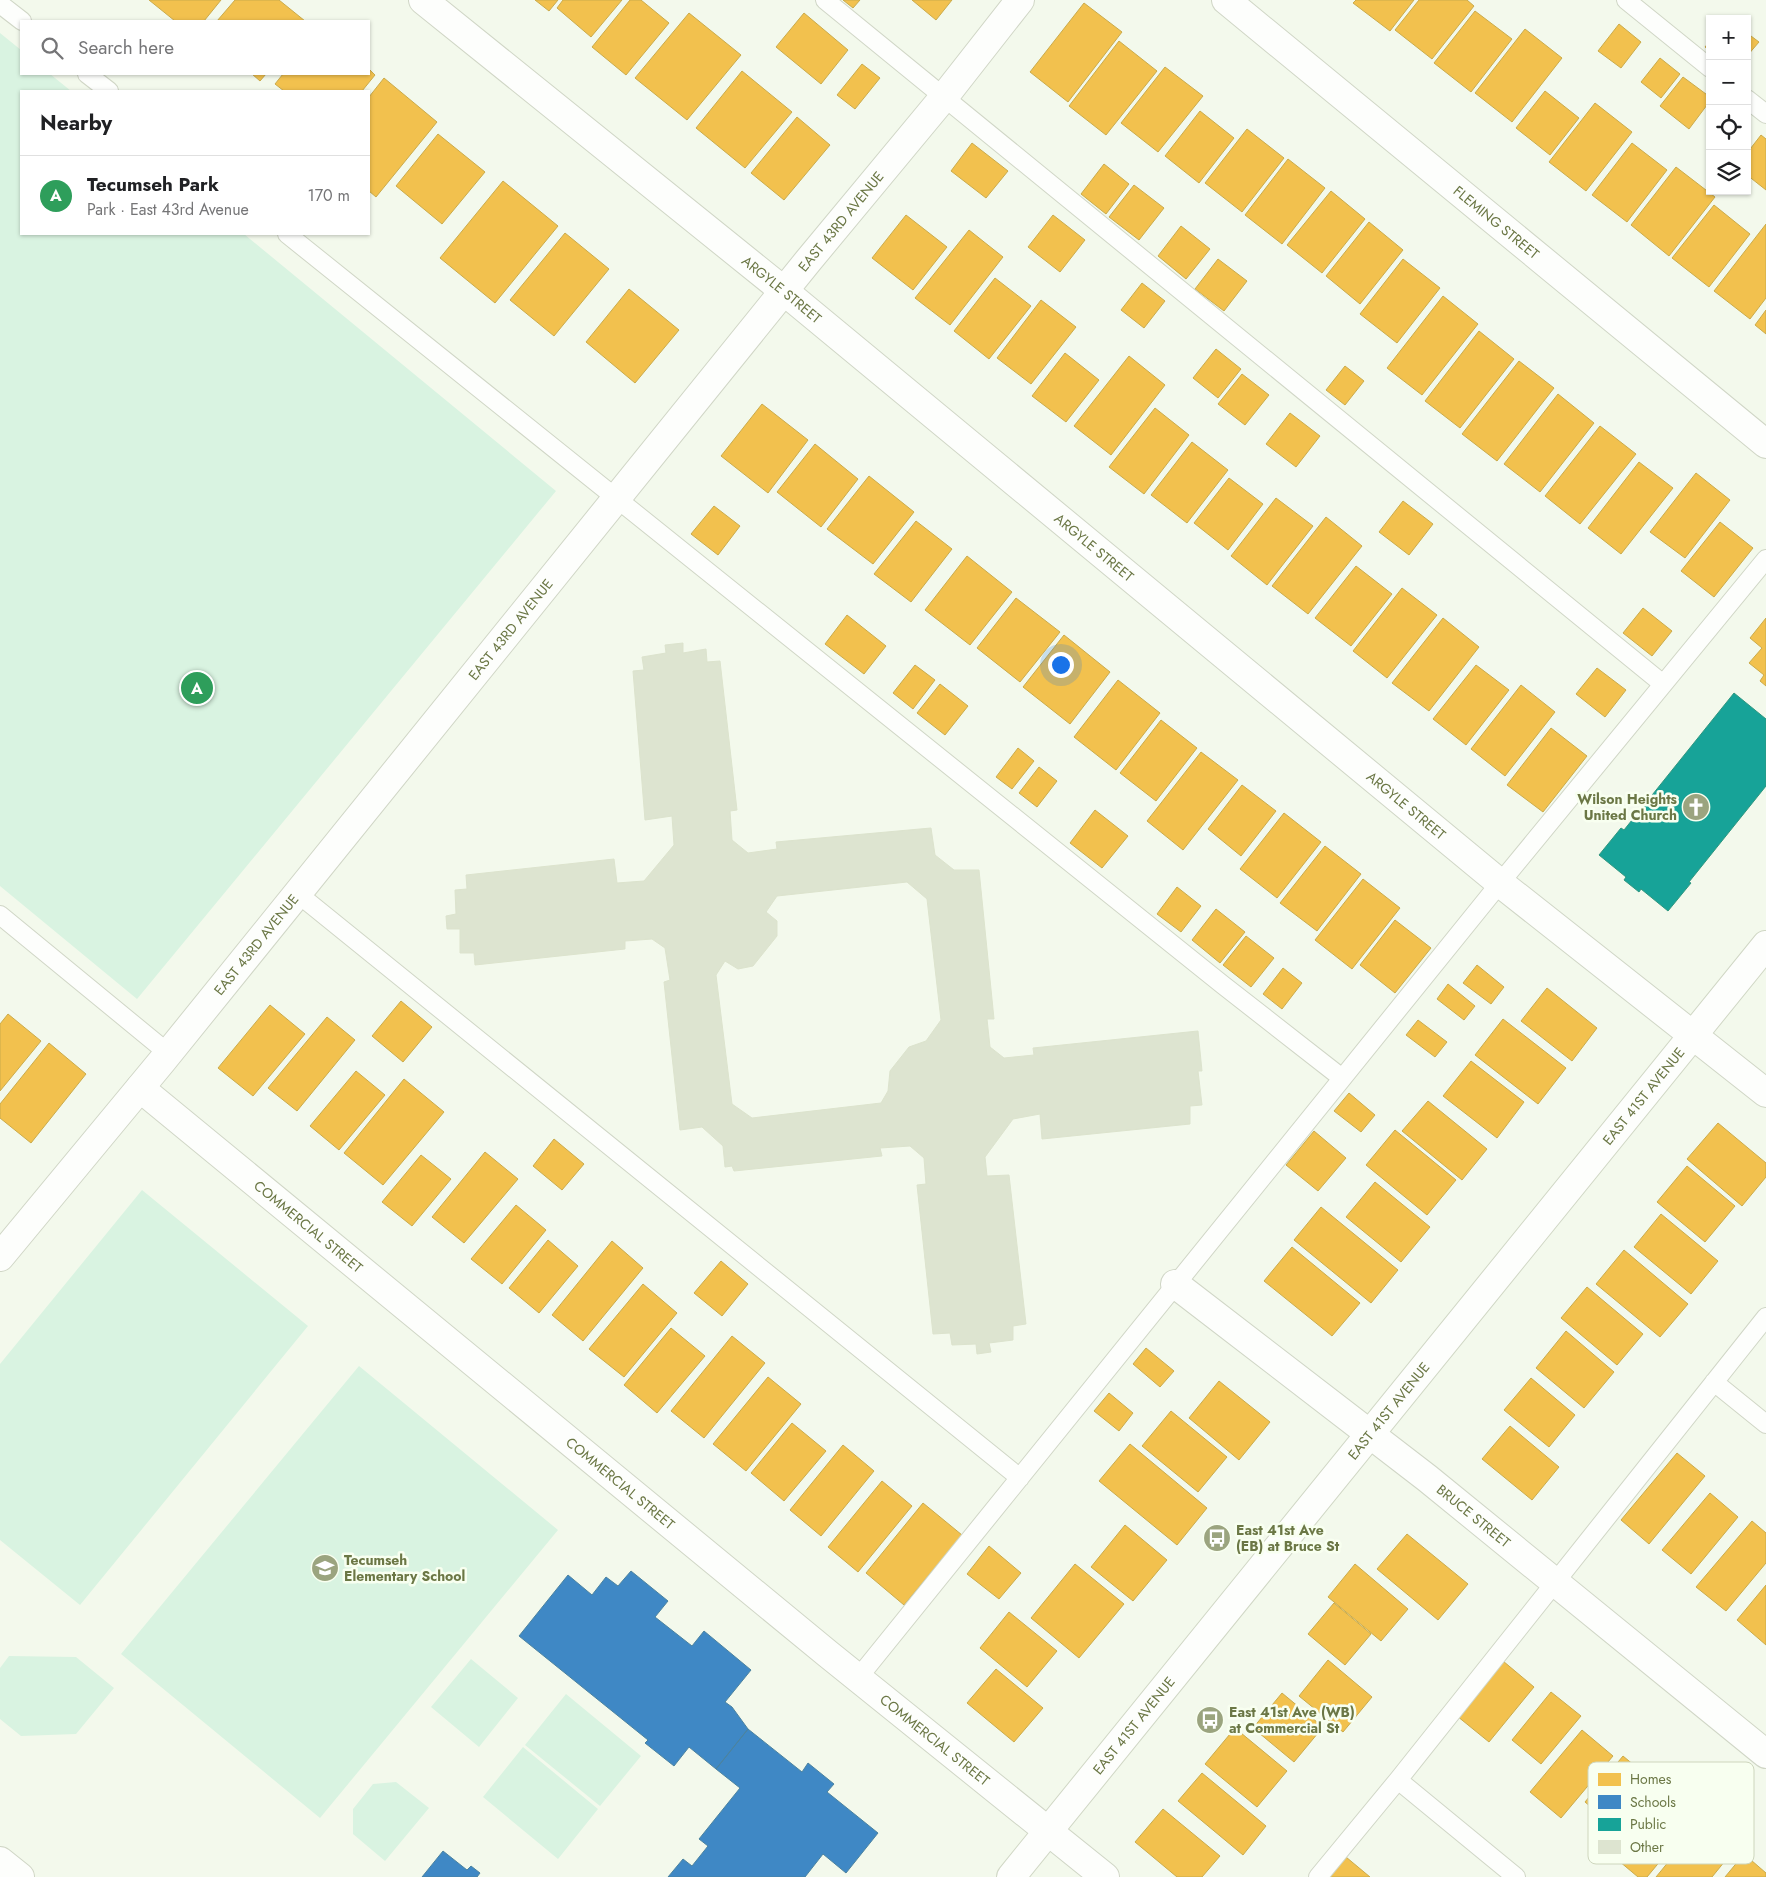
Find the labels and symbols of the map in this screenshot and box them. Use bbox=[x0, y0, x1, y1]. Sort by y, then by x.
street label: EAST 43RD AVENUE bbox=[793, 167, 888, 276]
street label: FLEMING STREET bbox=[1449, 181, 1544, 264]
street label: ARGYLE STREET bbox=[738, 251, 826, 328]
street label: ARGYLE STREET bbox=[1050, 509, 1138, 586]
street label: EAST 43RD AVENUE bbox=[464, 575, 558, 684]
your location bbox=[1048, 652, 1074, 678]
pin: A bbox=[181, 669, 213, 707]
street label: ARGYLE STREET bbox=[1362, 767, 1451, 845]
place label: Wilson Heights United Church bbox=[1577, 789, 1678, 825]
church icon: Wilson Heights United Church bbox=[1681, 792, 1711, 822]
street label: EAST 43RD AVENUE bbox=[209, 890, 303, 999]
street label: EAST 41ST AVENUE bbox=[1598, 1043, 1689, 1149]
street label: COMMERCIAL STREET bbox=[250, 1176, 367, 1278]
street label: EAST 41ST AVENUE bbox=[1343, 1358, 1434, 1464]
street label: COMMERCIAL STREET bbox=[562, 1432, 679, 1534]
street label: BRUCE STREET bbox=[1432, 1480, 1515, 1552]
place label: East 41st Ave (EB) at Bruce St bbox=[1236, 1520, 1340, 1556]
bus stop icon: East 41st Ave (EB) at Bruce St bbox=[1202, 1523, 1232, 1553]
place label: Tecumseh Elementary School bbox=[344, 1550, 465, 1586]
school or university icon: Tecumseh Elementary School bbox=[310, 1553, 340, 1583]
street label: EAST 41ST AVENUE bbox=[1088, 1672, 1179, 1779]
street label: COMMERCIAL STREET bbox=[876, 1690, 994, 1791]
place label: East 41st Ave (WB) at Commercial St bbox=[1229, 1702, 1355, 1738]
bus stop icon: East 41st Ave (WB) at Commercial St bbox=[1195, 1705, 1225, 1735]
legend bbox=[1588, 1762, 1754, 1864]
text: Homes bbox=[1630, 1769, 1672, 1789]
text: Schools bbox=[1630, 1792, 1676, 1812]
text: Public bbox=[1630, 1814, 1666, 1834]
text: Other bbox=[1630, 1837, 1664, 1857]

